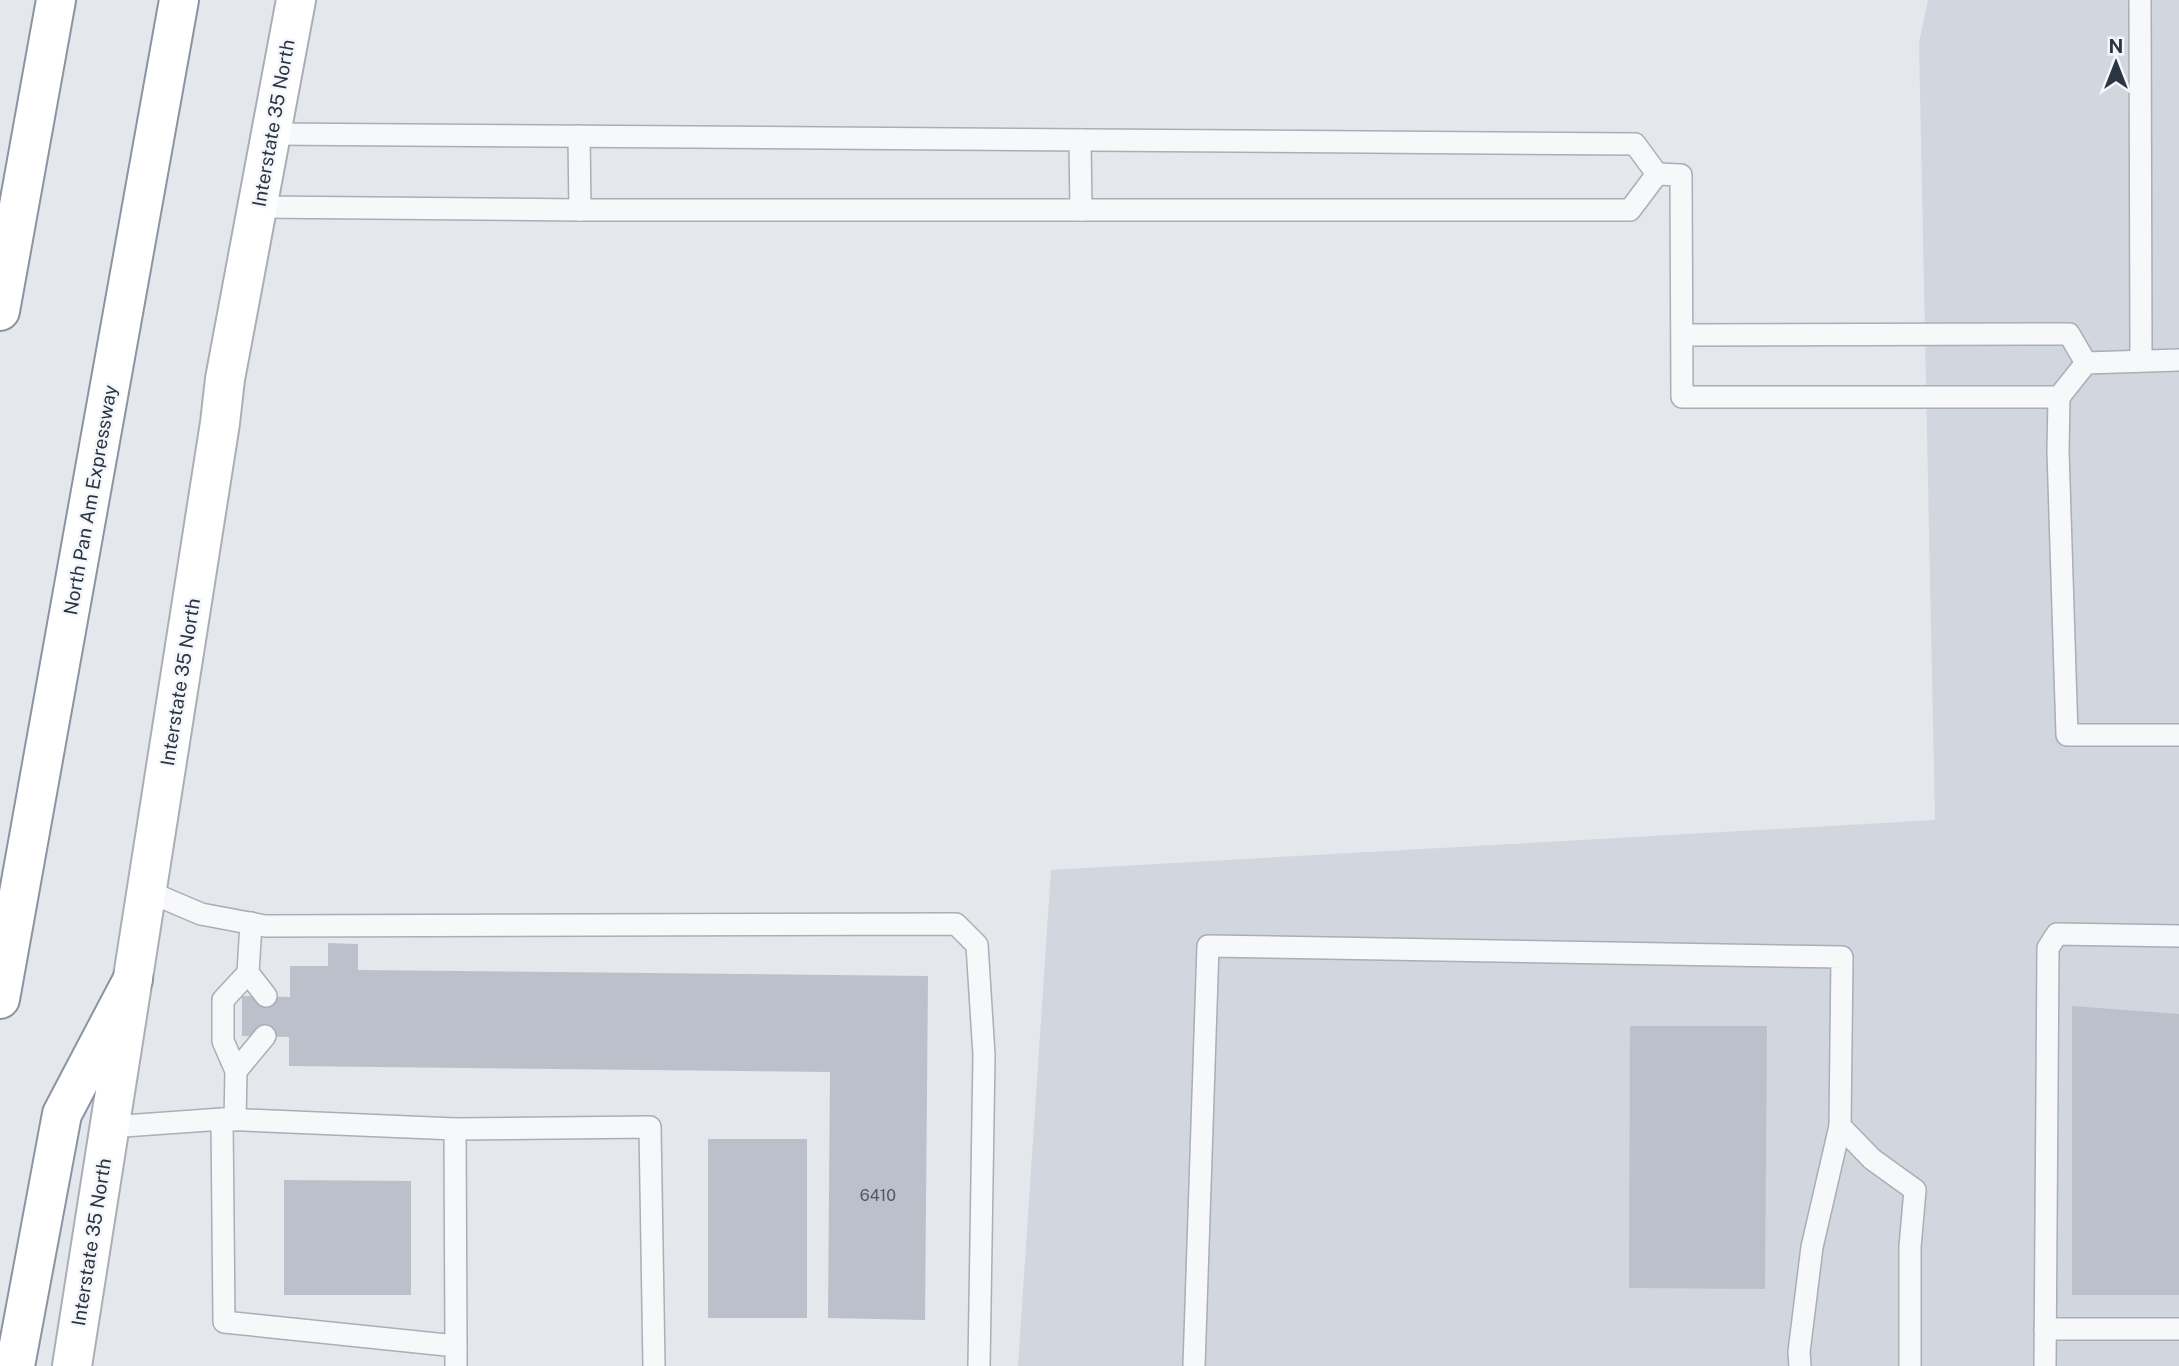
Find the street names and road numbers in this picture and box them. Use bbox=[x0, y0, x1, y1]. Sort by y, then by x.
street label: Interstate 35 North bbox=[247, 38, 299, 208]
street label: North Pan Am Expressway bbox=[59, 383, 121, 617]
street label: Interstate 35 North bbox=[156, 597, 204, 767]
street label: Interstate 35 North bbox=[67, 1157, 115, 1327]

